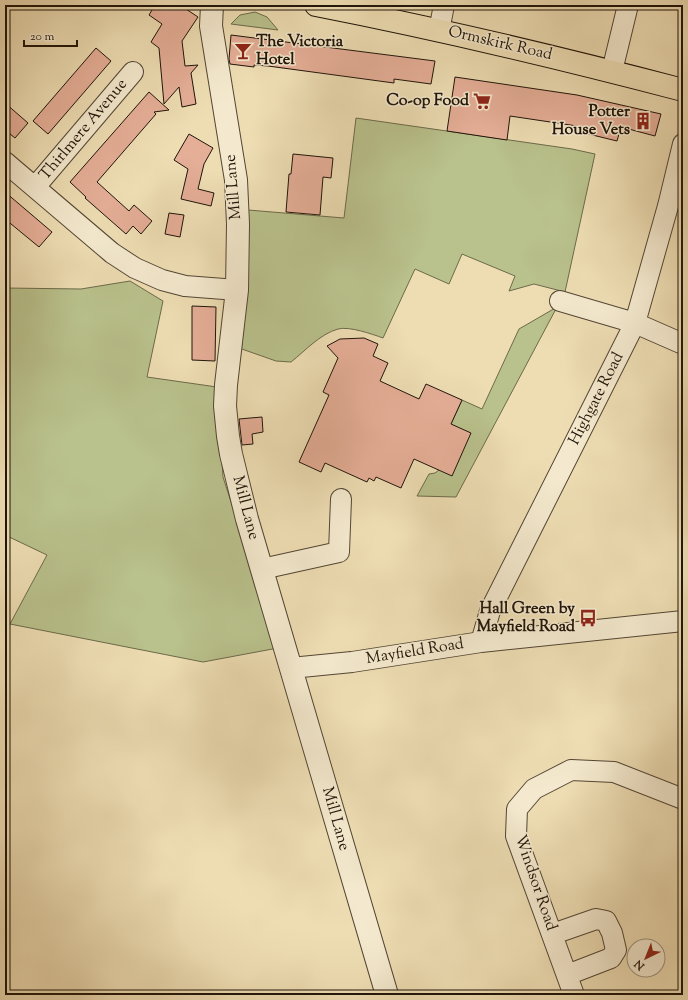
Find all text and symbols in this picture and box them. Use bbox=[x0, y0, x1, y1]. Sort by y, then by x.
street label: Ormskirk Road bbox=[446, 21, 554, 67]
scale bar bbox=[24, 22, 77, 48]
text: 20 m bbox=[30, 28, 55, 46]
place label: The Victoria Hotel bbox=[256, 31, 344, 72]
bar icon: The Victoria Hotel bbox=[233, 41, 253, 61]
street label: Thirlmere Avenue bbox=[35, 74, 133, 186]
place label: Co-op Food bbox=[386, 90, 470, 113]
supermarket icon: Co-op Food bbox=[472, 91, 492, 111]
place label: Potter House Vets bbox=[552, 101, 631, 142]
building icon: Potter House Vets bbox=[633, 111, 653, 131]
street label: Mill Lane bbox=[220, 153, 248, 221]
street label: Highgate Road bbox=[564, 349, 630, 449]
street label: Mill Lane bbox=[225, 473, 265, 543]
place label: Hall Green by Mayfield Road bbox=[476, 598, 576, 639]
bus stop icon: Hall Green by Mayfield Road bbox=[578, 608, 598, 628]
street label: Mayfield Road bbox=[365, 633, 465, 671]
street label: Mill Lane bbox=[315, 784, 355, 854]
street label: Windsor Road bbox=[508, 832, 562, 934]
north arrow bbox=[626, 938, 666, 978]
text: N bbox=[631, 956, 649, 974]

